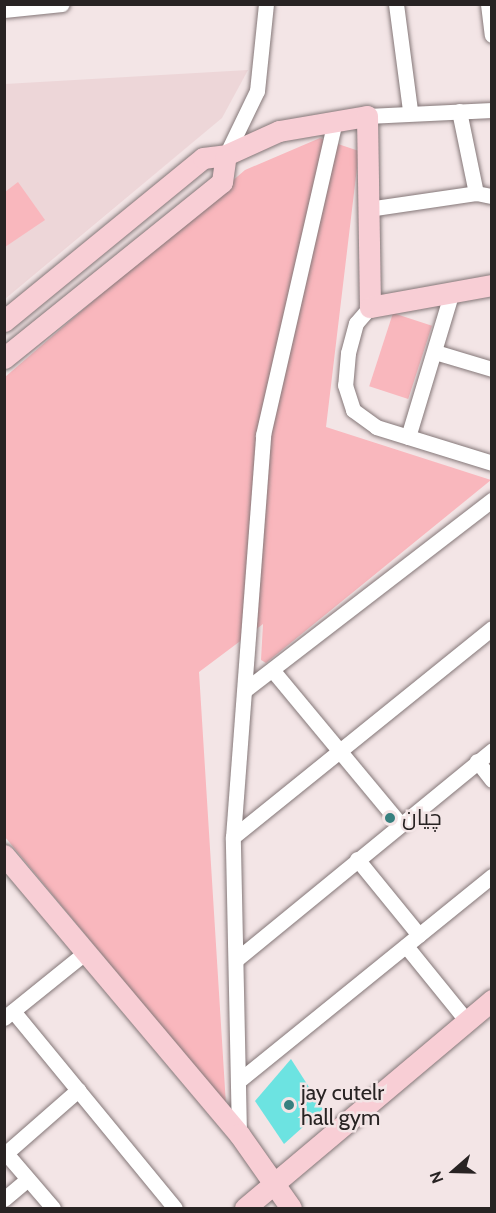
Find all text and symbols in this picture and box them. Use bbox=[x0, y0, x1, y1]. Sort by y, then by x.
place label: چيان bbox=[402, 805, 442, 831]
marker: چيان bbox=[383, 811, 397, 825]
place label: jay cutelr hall gym bbox=[301, 1079, 384, 1130]
marker: jay cutelr hall gym bbox=[282, 1098, 296, 1112]
north arrow bbox=[424, 1141, 484, 1201]
text: N bbox=[426, 1169, 447, 1186]

